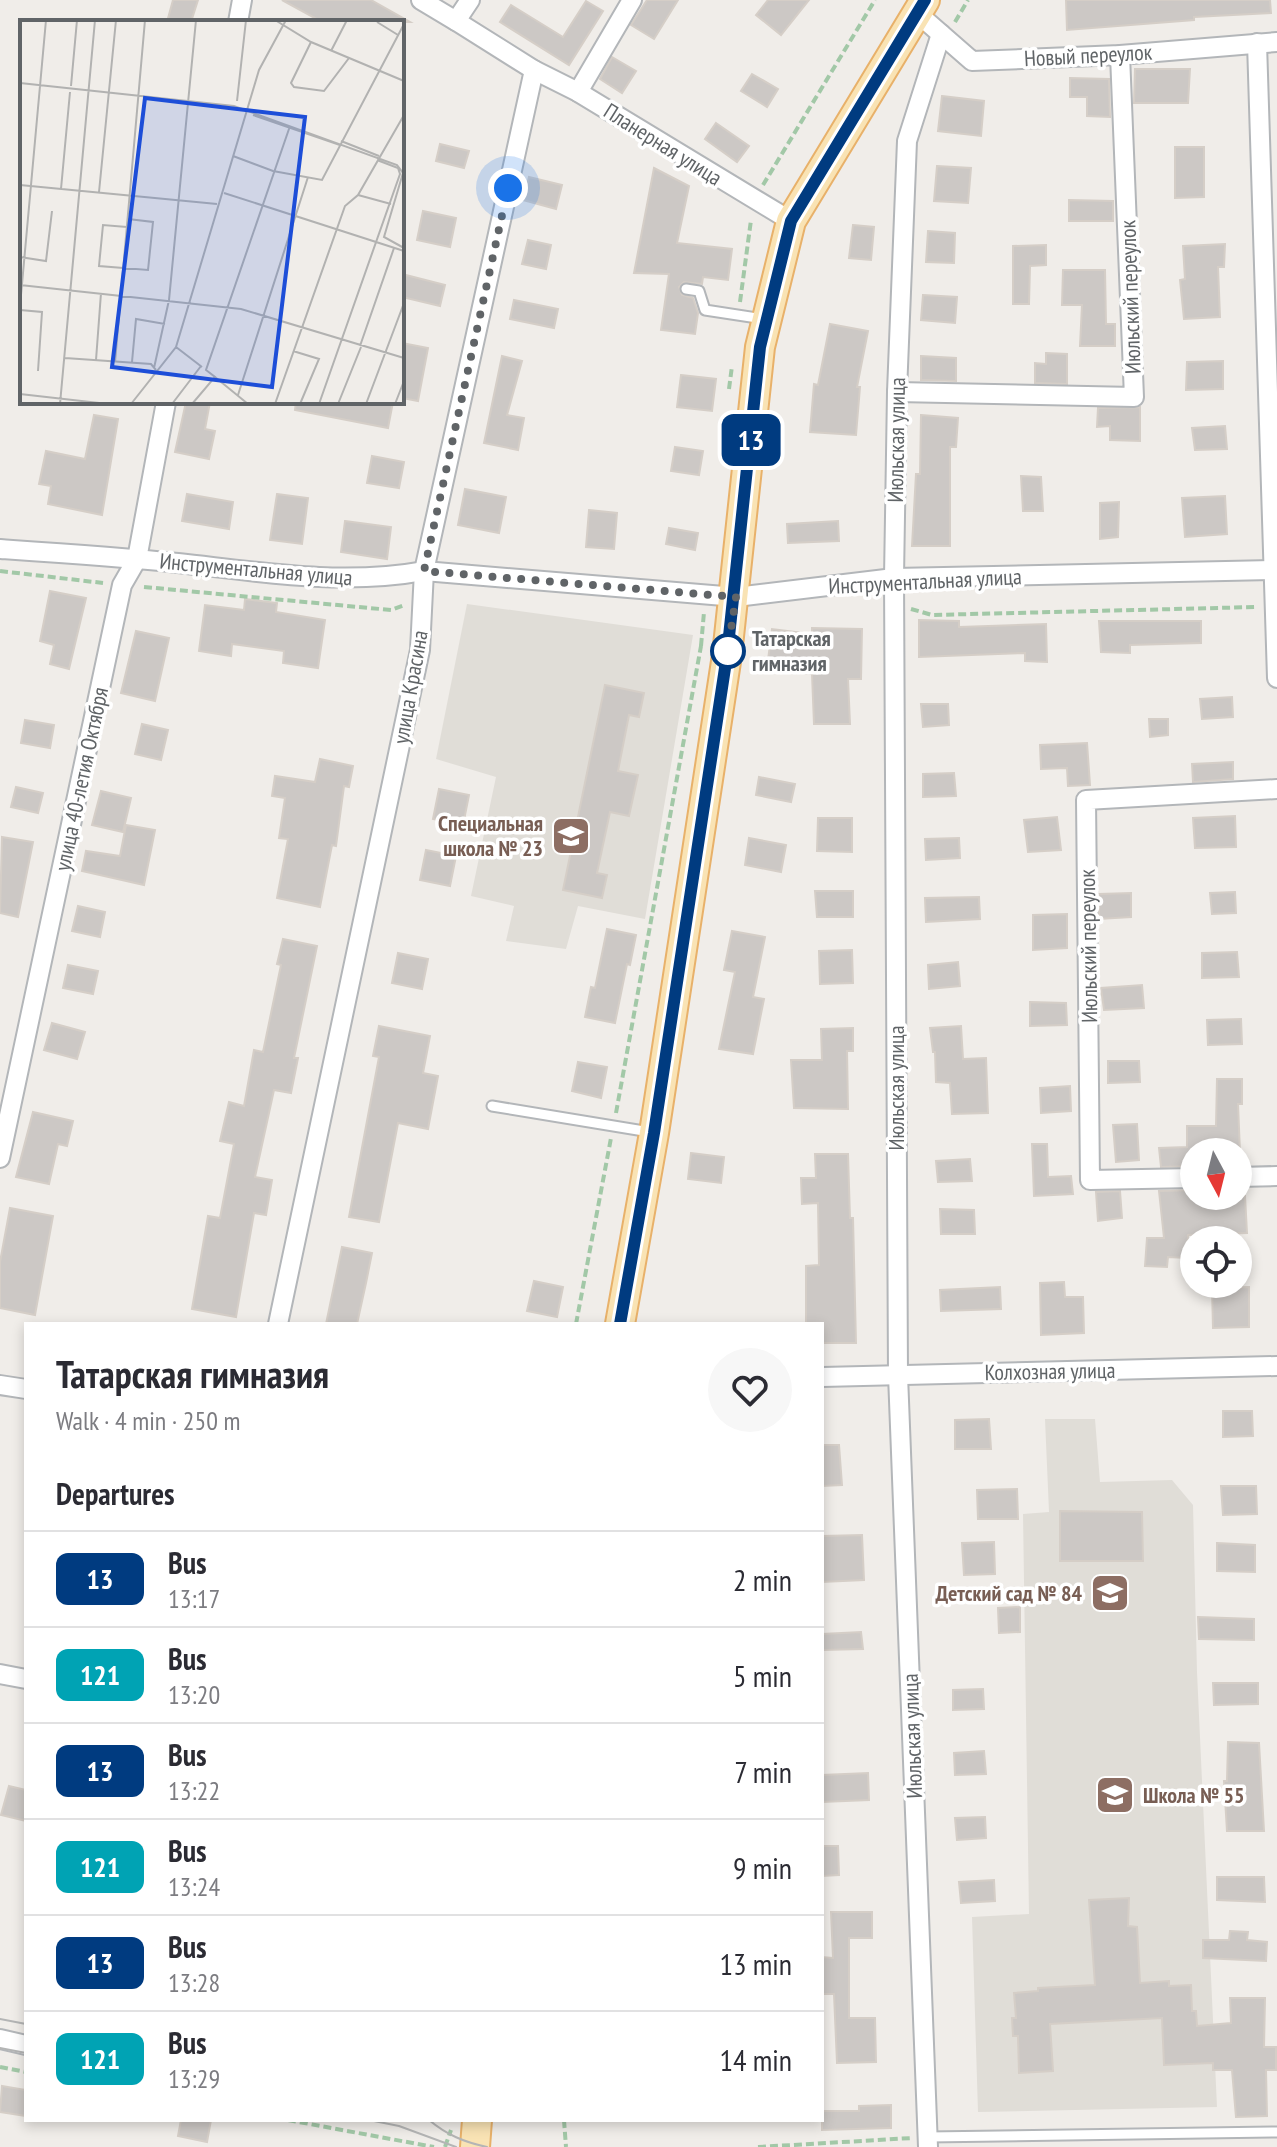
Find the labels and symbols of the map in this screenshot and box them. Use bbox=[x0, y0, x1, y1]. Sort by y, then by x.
inset map bbox=[20, 20, 404, 404]
street label: Новый переулок bbox=[1023, 38, 1153, 72]
street label: Планерная улица bbox=[599, 97, 727, 191]
your location bbox=[488, 168, 528, 208]
street label: Июльский переулок bbox=[1113, 219, 1147, 374]
street label: Июльская улица bbox=[881, 377, 911, 503]
line badge: 13 bbox=[715, 414, 787, 466]
street label: Инструментальная улица bbox=[158, 547, 354, 591]
street label: Инструментальная улица bbox=[828, 562, 1022, 600]
place label: Татарская гимназия bbox=[752, 624, 831, 677]
street label: улица Красина bbox=[386, 628, 434, 746]
marker: Татарская гимназия bbox=[711, 634, 745, 668]
street label: улица 40-летия Октября bbox=[48, 685, 114, 873]
place label: Специальная школа № 23 bbox=[438, 809, 543, 862]
school or university icon: Специальная школа № 23 bbox=[550, 815, 592, 857]
street label: Июльский переулок bbox=[1073, 868, 1103, 1023]
street label: Июльская улица bbox=[882, 1025, 910, 1151]
north arrow bbox=[1180, 1138, 1252, 1210]
street label: Колхозная улица bbox=[984, 1356, 1116, 1386]
school or university icon: Детский сад № 84 bbox=[1089, 1572, 1131, 1614]
place label: Детский сад № 84 bbox=[936, 1579, 1082, 1607]
street label: Июльская улица bbox=[896, 1673, 928, 1799]
school or university icon: Школа № 55 bbox=[1094, 1774, 1136, 1816]
place label: Школа № 55 bbox=[1143, 1781, 1245, 1809]

